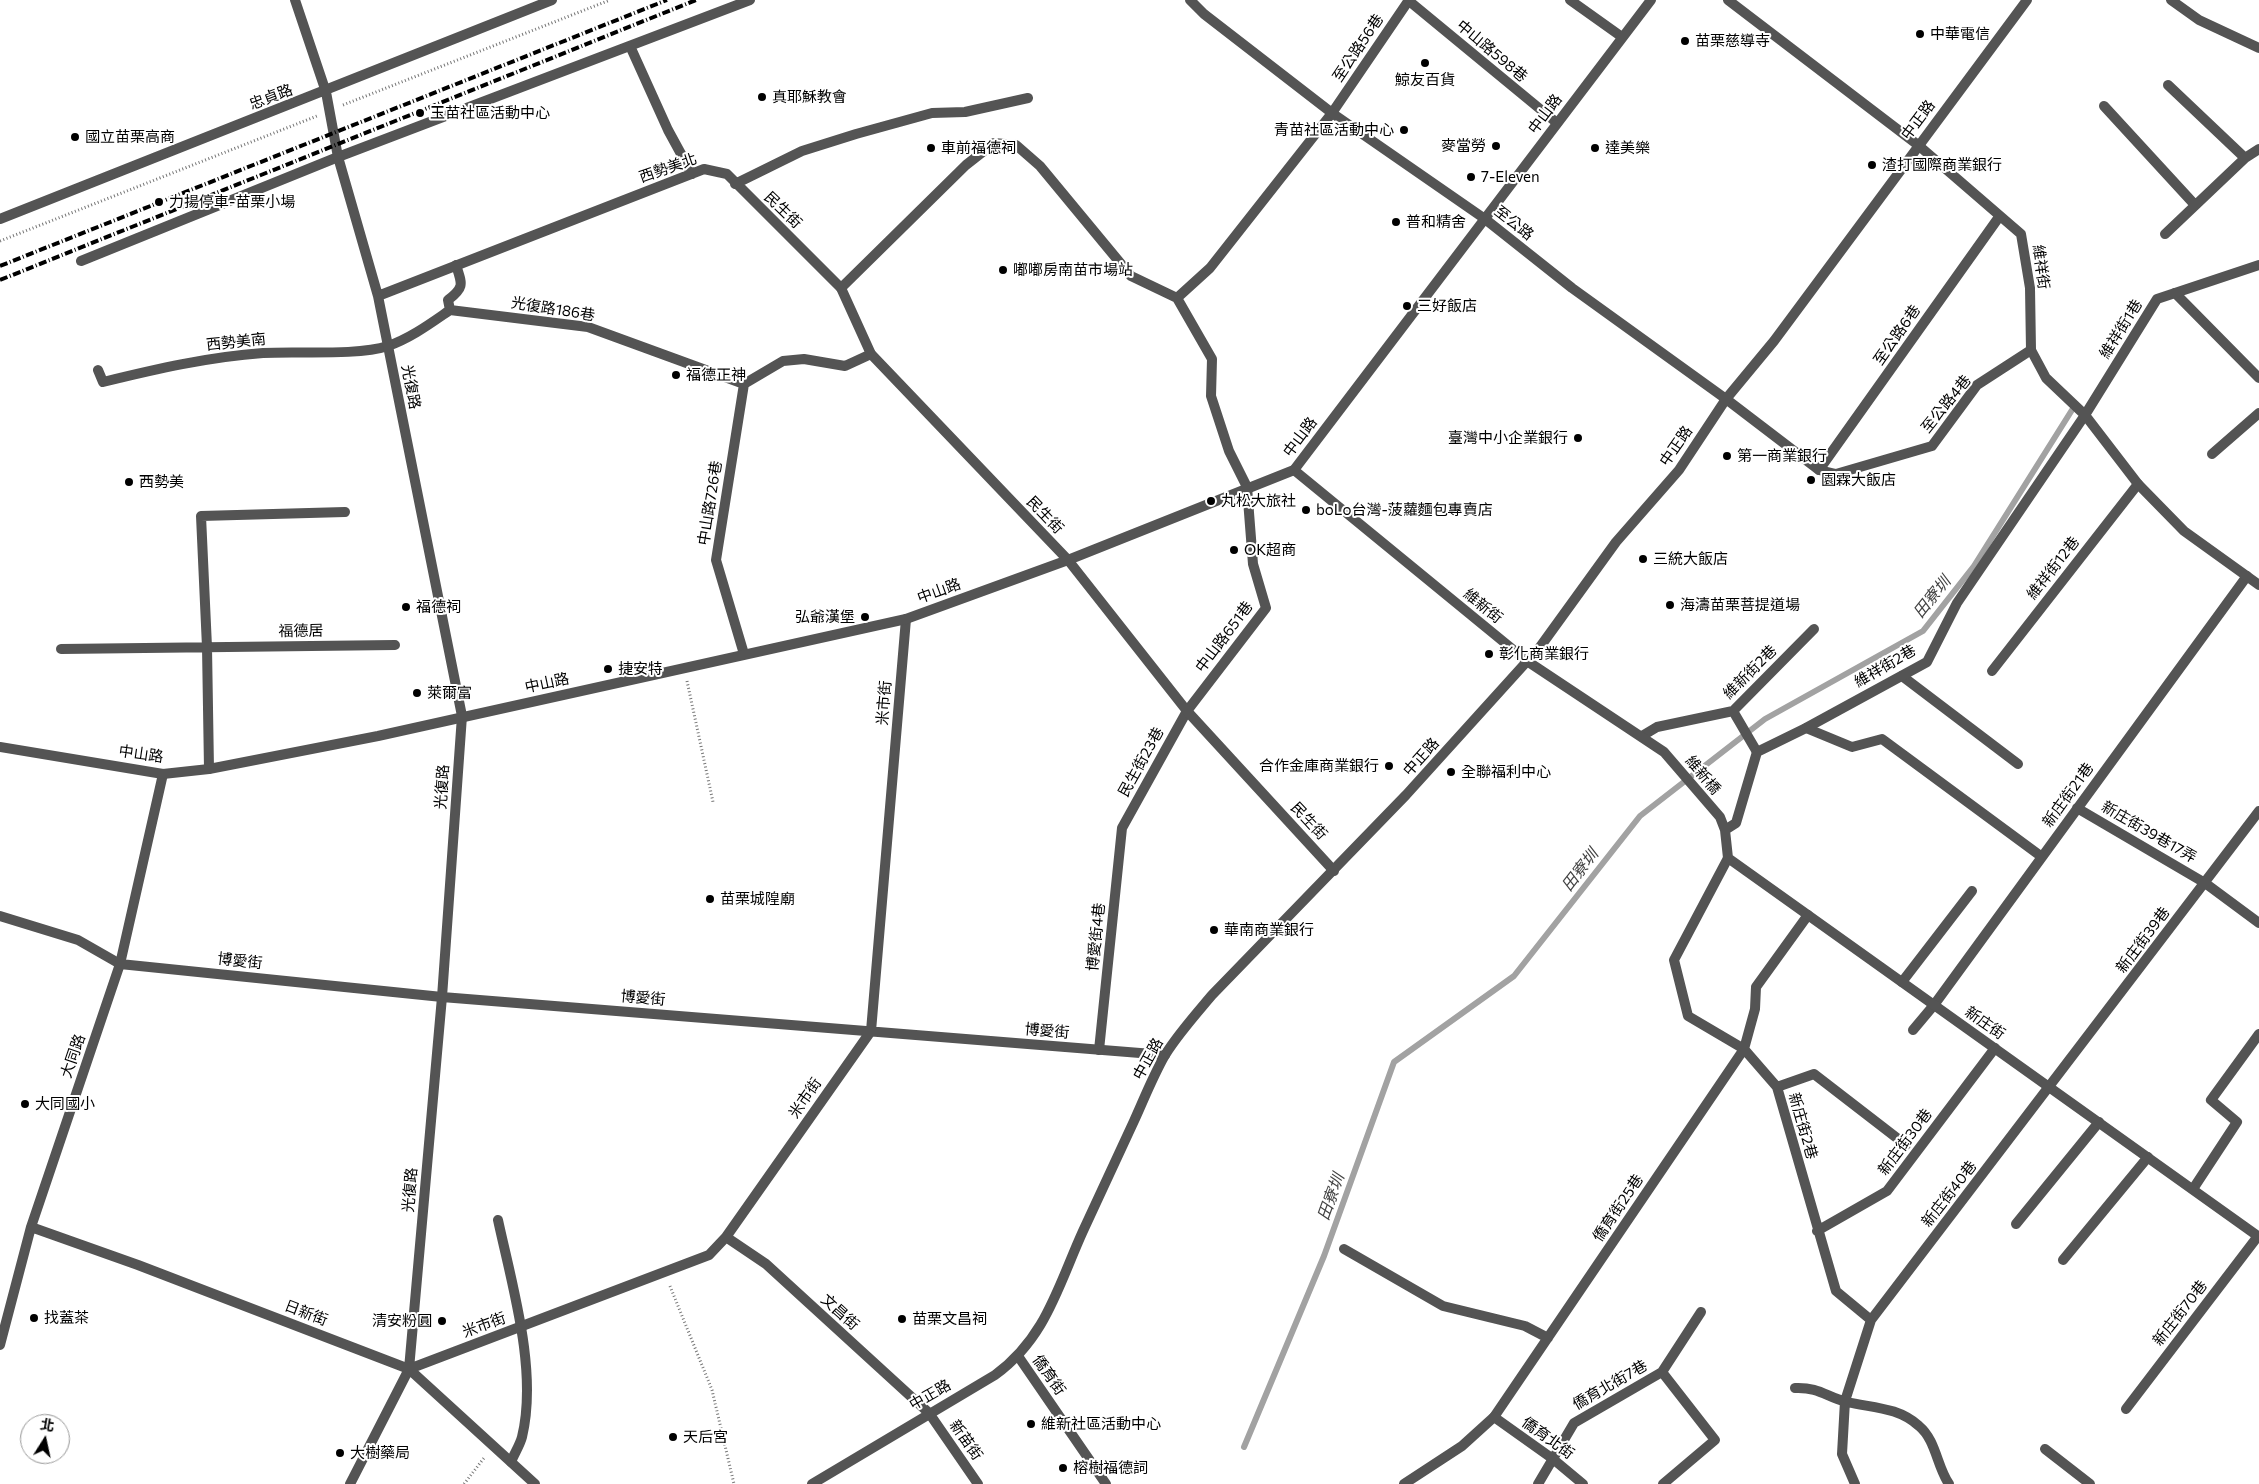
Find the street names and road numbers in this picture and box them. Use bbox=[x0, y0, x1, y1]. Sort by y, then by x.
street label: 至公路56巷 bbox=[1329, 11, 1387, 85]
street label: 中山路598巷 bbox=[1453, 16, 1531, 86]
street label: 忠貞路 bbox=[247, 81, 295, 113]
street label: 中山路 bbox=[1524, 91, 1566, 137]
street label: 中正路 bbox=[1897, 97, 1939, 143]
street label: 西勢美北 bbox=[637, 150, 699, 186]
street label: 民生街 bbox=[761, 188, 805, 232]
street label: 至公路 bbox=[1491, 202, 1537, 244]
street label: 維祥街 bbox=[2029, 243, 2053, 291]
street label: 光復路186巷 bbox=[510, 293, 596, 325]
street label: 維祥街1巷 bbox=[2096, 296, 2146, 362]
street label: 至公路6巷 bbox=[1870, 302, 1924, 368]
street label: 西勢美南 bbox=[205, 330, 267, 354]
street label: 光復路 bbox=[398, 363, 424, 411]
street label: 至公路4巷 bbox=[1917, 372, 1975, 436]
street label: 中山路 bbox=[1279, 414, 1321, 460]
street label: 中正路 bbox=[1656, 422, 1696, 470]
street label: 中山路726巷 bbox=[694, 459, 726, 547]
street label: 民生街 bbox=[1023, 493, 1067, 537]
street label: 維祥街12巷 bbox=[2023, 533, 2083, 603]
street label: 中山路 bbox=[915, 575, 963, 607]
street label: 維新街 bbox=[1460, 585, 1506, 627]
street label: 中山路651巷 bbox=[1191, 598, 1257, 676]
street label: 福德居 bbox=[278, 622, 324, 640]
street label: 維新街2巷 bbox=[1719, 641, 1781, 703]
street label: 維祥街2巷 bbox=[1851, 641, 1919, 691]
street label: 中山路 bbox=[523, 670, 571, 696]
street label: 米市街 bbox=[873, 680, 895, 726]
street label: 民生街23巷 bbox=[1114, 724, 1168, 800]
street label: 中正路 bbox=[1399, 734, 1443, 780]
street label: 中山路 bbox=[117, 742, 165, 766]
street label: 維新橋 bbox=[1682, 752, 1724, 798]
street label: 新庄街21巷 bbox=[2039, 759, 2097, 831]
street label: 光復路 bbox=[431, 764, 453, 810]
street label: 新庄街39巷17弄 bbox=[2098, 797, 2200, 867]
street label: 民生街 bbox=[1287, 798, 1331, 844]
street label: 博愛街4巷 bbox=[1083, 902, 1109, 972]
street label: 新庄街39巷 bbox=[2112, 904, 2174, 976]
street label: 博愛街 bbox=[217, 950, 263, 972]
street label: 博愛街 bbox=[620, 987, 666, 1009]
street label: 新庄街 bbox=[1961, 1003, 2009, 1043]
street label: 博愛街 bbox=[1024, 1020, 1070, 1042]
street label: 大同路 bbox=[57, 1032, 89, 1080]
street label: 中正路 bbox=[1129, 1035, 1167, 1083]
street label: 米市街 bbox=[785, 1074, 825, 1122]
street label: 新庄街2巷 bbox=[1785, 1091, 1821, 1161]
street label: 新庄街30巷 bbox=[1874, 1105, 1936, 1179]
street label: 新庄街40巷 bbox=[1918, 1157, 1980, 1231]
street label: 光復路 bbox=[399, 1167, 421, 1213]
street label: 僑育街25巷 bbox=[1589, 1171, 1647, 1245]
street label: 新庄街70巷 bbox=[2149, 1277, 2211, 1349]
street label: 文昌街 bbox=[817, 1290, 863, 1334]
street label: 日新街 bbox=[282, 1297, 330, 1329]
street label: 米市街 bbox=[460, 1309, 508, 1341]
street label: 僑育街 bbox=[1029, 1351, 1069, 1399]
street label: 僑育北街7巷 bbox=[1570, 1356, 1650, 1414]
street label: 中正路 bbox=[906, 1376, 954, 1414]
street label: 僑育北街 bbox=[1518, 1413, 1578, 1463]
street label: 新苗街 bbox=[946, 1416, 986, 1464]

